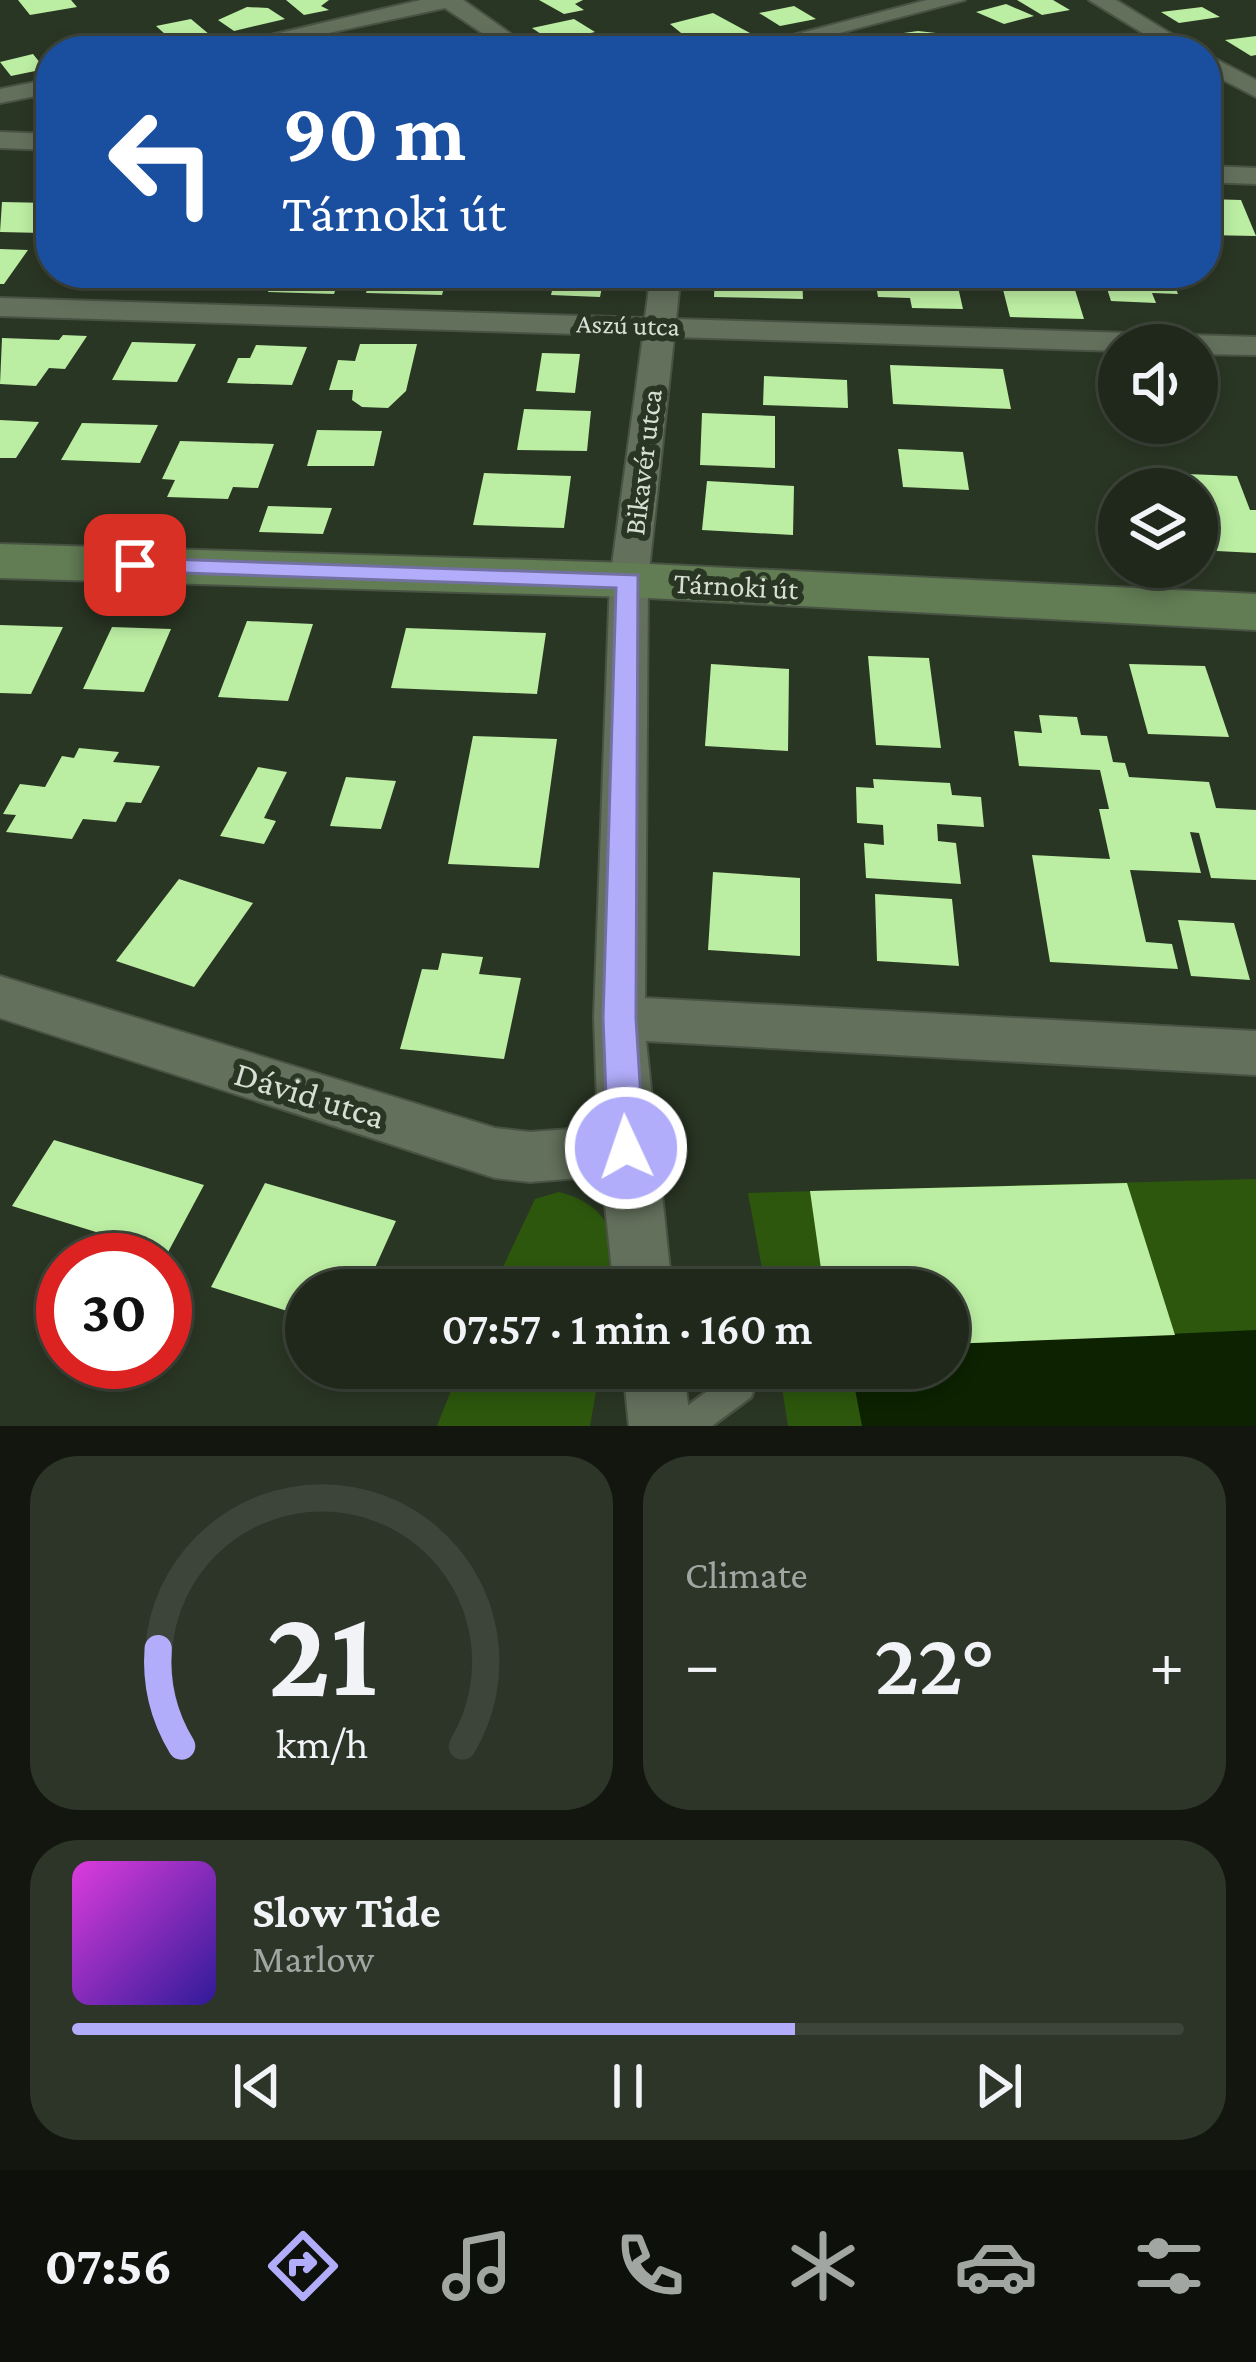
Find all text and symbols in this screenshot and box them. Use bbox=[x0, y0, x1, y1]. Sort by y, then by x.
icon: left bbox=[84, 84, 240, 240]
text: 90 m bbox=[282, 85, 466, 178]
text: Tárnoki út bbox=[282, 183, 506, 243]
street label: Aszú utca bbox=[576, 308, 680, 342]
map controls bbox=[1098, 324, 1218, 588]
button: sound bbox=[1098, 324, 1218, 444]
street label: Bikavér utca bbox=[617, 387, 668, 537]
button: layers bbox=[1098, 468, 1218, 588]
pin bbox=[84, 514, 186, 616]
icon: arrive bbox=[102, 532, 168, 598]
street label: Tárnoki út bbox=[673, 566, 800, 605]
street label: Dávid utca bbox=[230, 1053, 389, 1137]
position arrow bbox=[563, 1085, 689, 1211]
speed limit sign: 30 bbox=[36, 1233, 192, 1389]
text: 07:57 · 1 min · 160 m bbox=[441, 1304, 813, 1354]
text: Climate bbox=[685, 1553, 808, 1596]
text: 21 bbox=[266, 1583, 377, 1722]
text: 22° bbox=[874, 1613, 995, 1713]
text: − bbox=[685, 1627, 720, 1700]
text: + bbox=[1149, 1627, 1184, 1700]
text: km/h bbox=[275, 1720, 368, 1767]
text: Slow Tide bbox=[252, 1887, 441, 1937]
text: Marlow bbox=[252, 1937, 374, 1980]
icon: previous bbox=[224, 2053, 290, 2119]
icon: pause bbox=[595, 2053, 661, 2119]
icon: next bbox=[966, 2053, 1032, 2119]
icon: directions bbox=[261, 2224, 345, 2308]
icon: music bbox=[435, 2224, 519, 2308]
icon: phone bbox=[608, 2224, 692, 2308]
icon: climate bbox=[781, 2224, 865, 2308]
icon: car bbox=[954, 2224, 1038, 2308]
icon: filters bbox=[1127, 2224, 1211, 2308]
text: 07:56 bbox=[45, 2236, 172, 2296]

